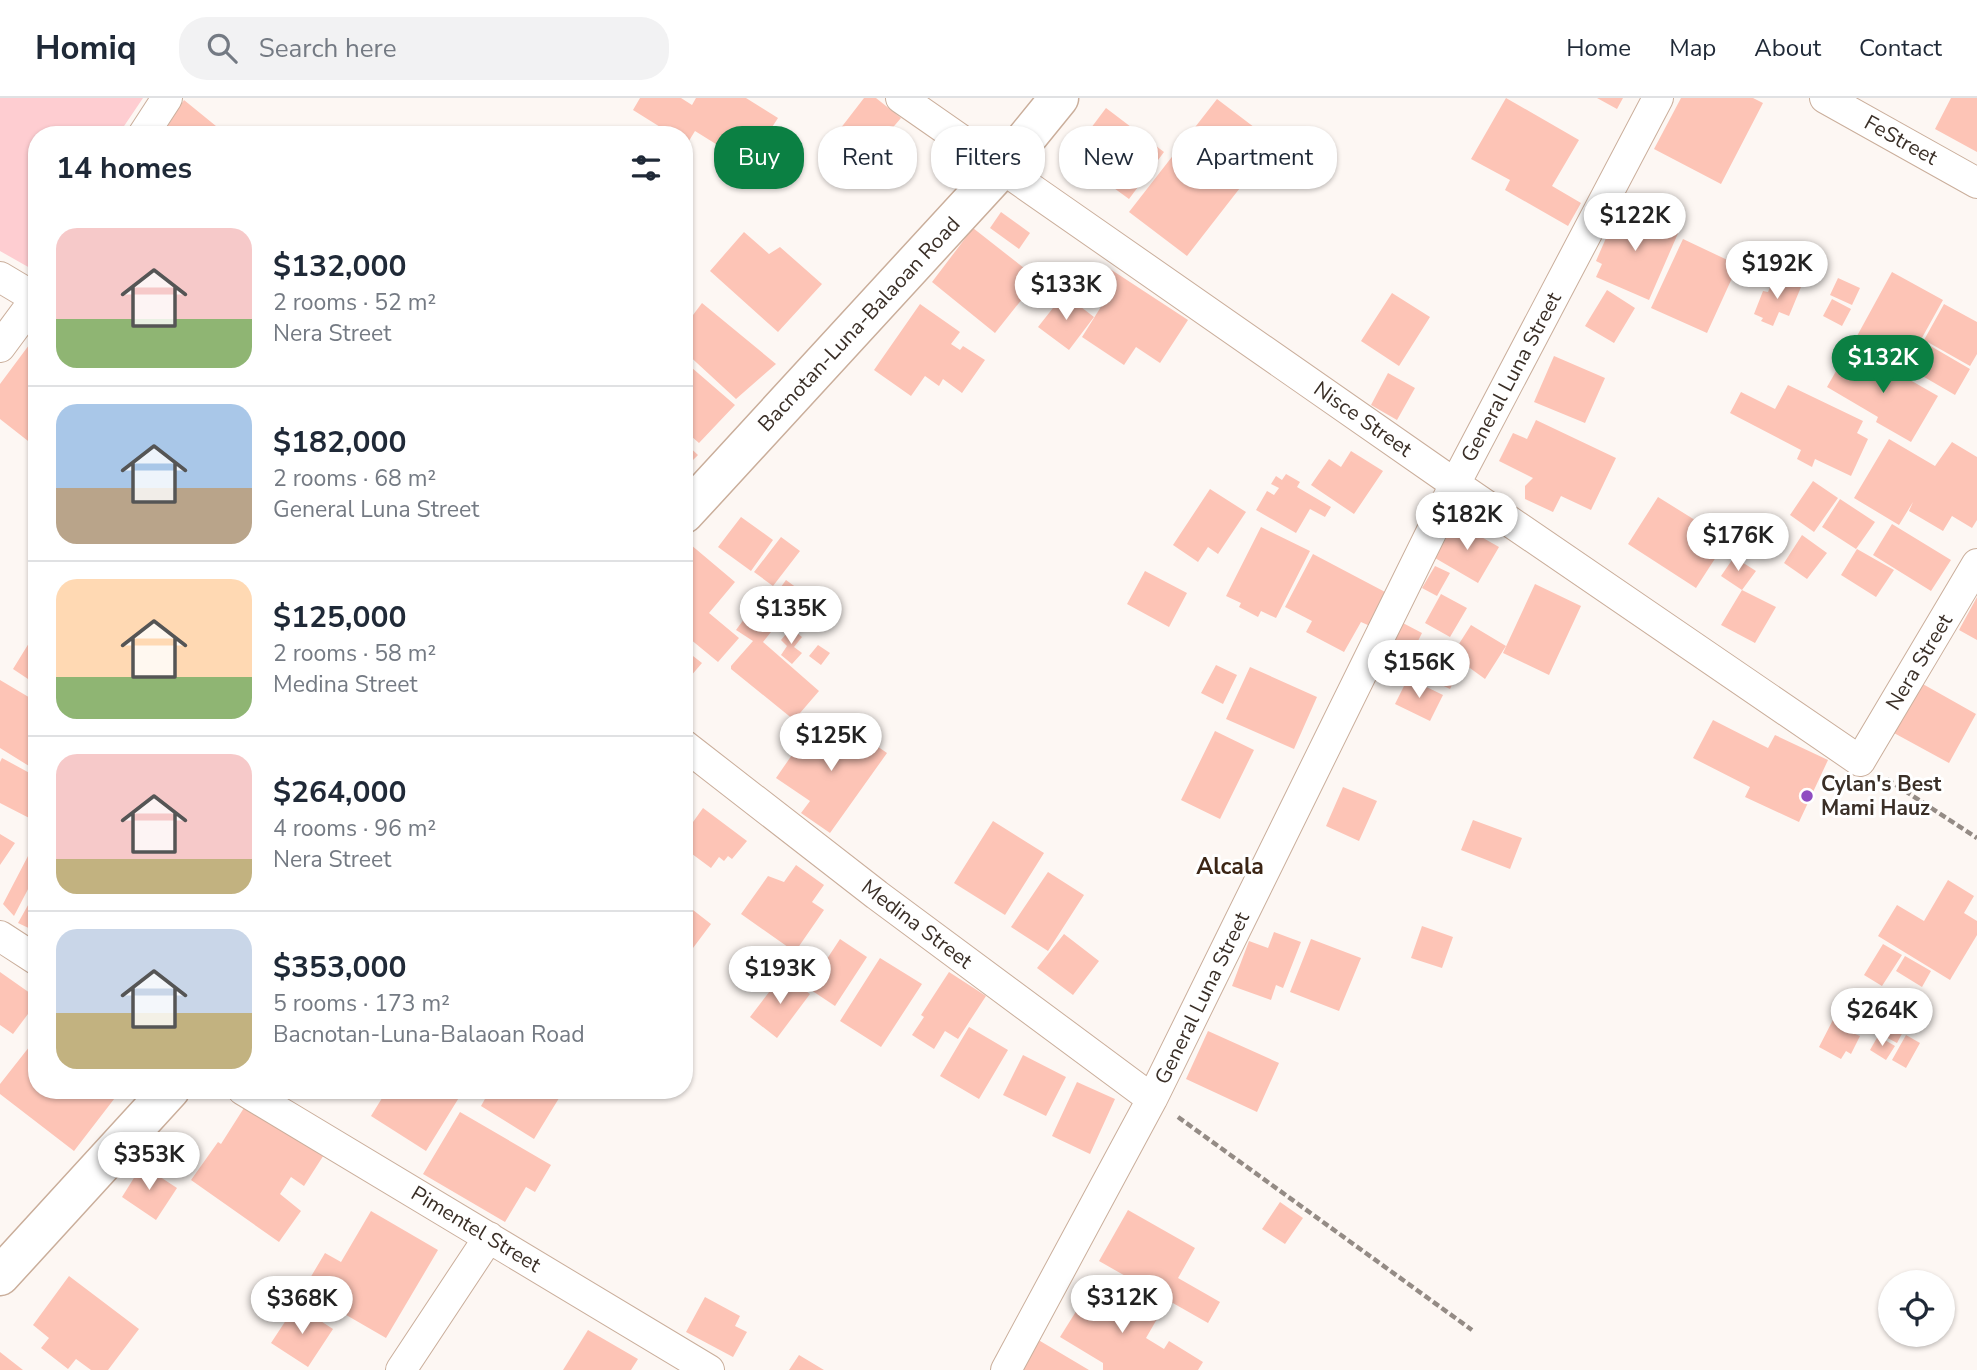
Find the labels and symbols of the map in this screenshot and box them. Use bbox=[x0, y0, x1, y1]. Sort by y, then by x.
street label: FeStreet bbox=[1859, 108, 1943, 172]
pin: $122K bbox=[1586, 194, 1684, 253]
street label: Bacnotan-Luna-Balaoan Road bbox=[752, 210, 966, 438]
pin: $192K bbox=[1728, 242, 1826, 301]
pin: $133K bbox=[1017, 262, 1115, 322]
street label: General Luna Street bbox=[1454, 287, 1568, 467]
pin: $132K bbox=[1834, 336, 1932, 395]
street label: Nisce Street bbox=[1308, 375, 1418, 464]
pin: $182K bbox=[1418, 492, 1516, 552]
pin: $176K bbox=[1689, 514, 1787, 573]
pin: $135K bbox=[742, 587, 840, 646]
street label: Nera Street bbox=[1879, 608, 1959, 715]
pin: $156K bbox=[1370, 640, 1468, 700]
pin: $125K bbox=[782, 714, 880, 773]
place label: Cylan's Best Mami Hauz bbox=[1821, 770, 1942, 822]
marker: Cylan's Best Mami Hauz bbox=[1799, 788, 1815, 804]
district label: Alcala bbox=[1196, 851, 1264, 882]
street label: Medina Street bbox=[856, 873, 979, 975]
street label: General Luna Street bbox=[1148, 907, 1256, 1089]
pin: $193K bbox=[731, 946, 829, 1006]
pin: $264K bbox=[1833, 988, 1931, 1048]
pin: $353K bbox=[100, 1132, 198, 1192]
street label: Pimentel Street bbox=[406, 1179, 547, 1279]
pin: $368K bbox=[253, 1276, 351, 1336]
pin: $312K bbox=[1073, 1276, 1171, 1335]

